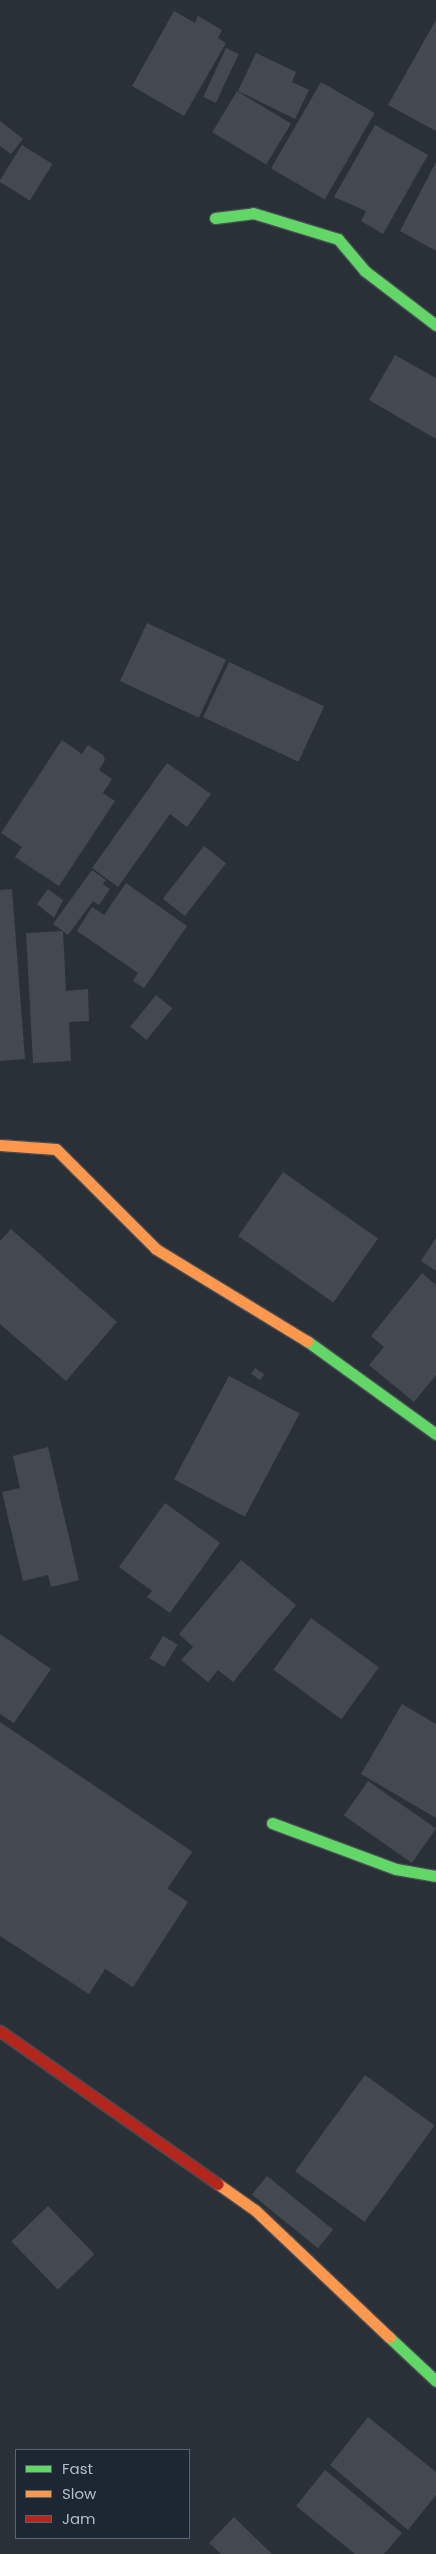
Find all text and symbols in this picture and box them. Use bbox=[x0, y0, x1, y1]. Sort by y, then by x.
legend bbox=[15, 2449, 190, 2539]
text: Fast bbox=[62, 2458, 93, 2479]
text: Slow bbox=[62, 2483, 96, 2504]
text: Jam bbox=[62, 2508, 96, 2529]

